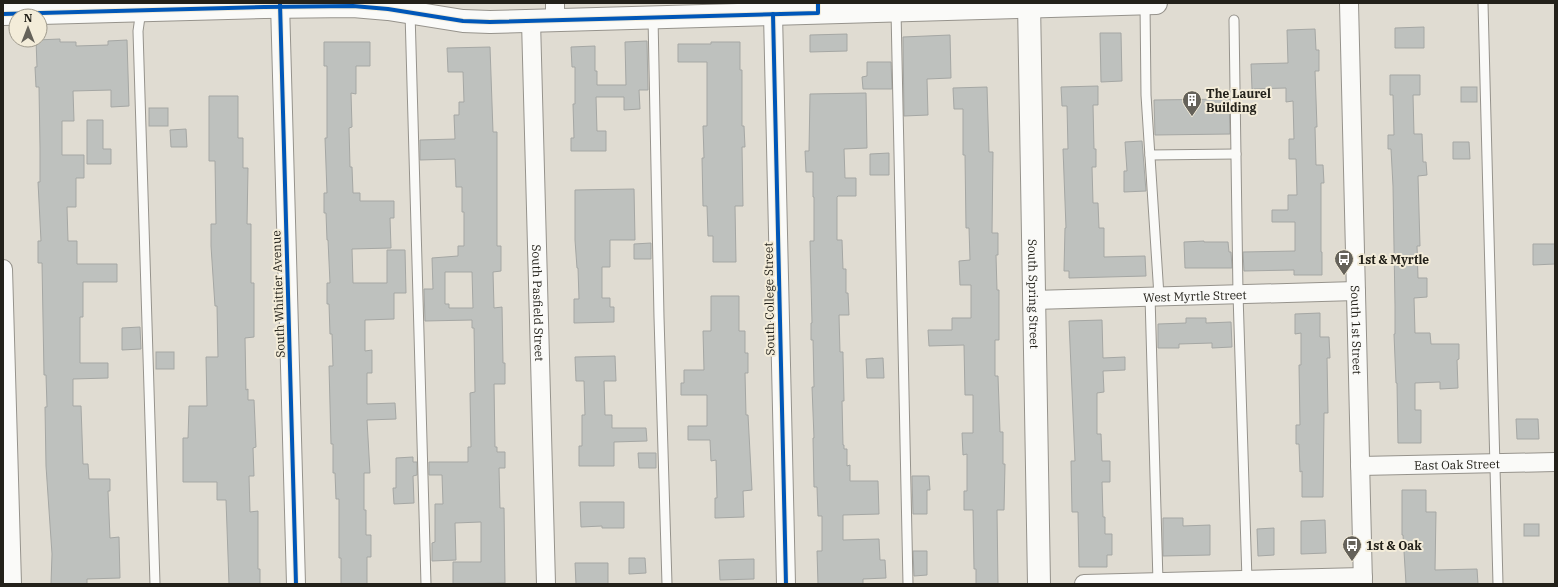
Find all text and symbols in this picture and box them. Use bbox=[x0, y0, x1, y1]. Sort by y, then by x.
north arrow bbox=[8, 8, 48, 48]
text: N bbox=[24, 11, 33, 25]
place label: The Laurel Building bbox=[1206, 86, 1271, 115]
building icon: The Laurel Building bbox=[1181, 89, 1203, 117]
street label: South Whittier Avenue bbox=[268, 230, 288, 358]
street label: South Spring Street bbox=[1026, 239, 1042, 349]
street label: South College Street bbox=[761, 242, 777, 356]
street label: South Pasfield Street bbox=[529, 244, 548, 362]
bus stop icon: 1st & Myrtle bbox=[1333, 248, 1355, 276]
place label: 1st & Myrtle bbox=[1358, 252, 1429, 267]
street label: South 1st Street bbox=[1348, 285, 1365, 375]
street label: West Myrtle Street bbox=[1143, 287, 1247, 304]
street label: East Oak Street bbox=[1414, 456, 1500, 472]
bus stop icon: 1st & Oak bbox=[1341, 534, 1363, 562]
place label: 1st & Oak bbox=[1366, 538, 1422, 553]

